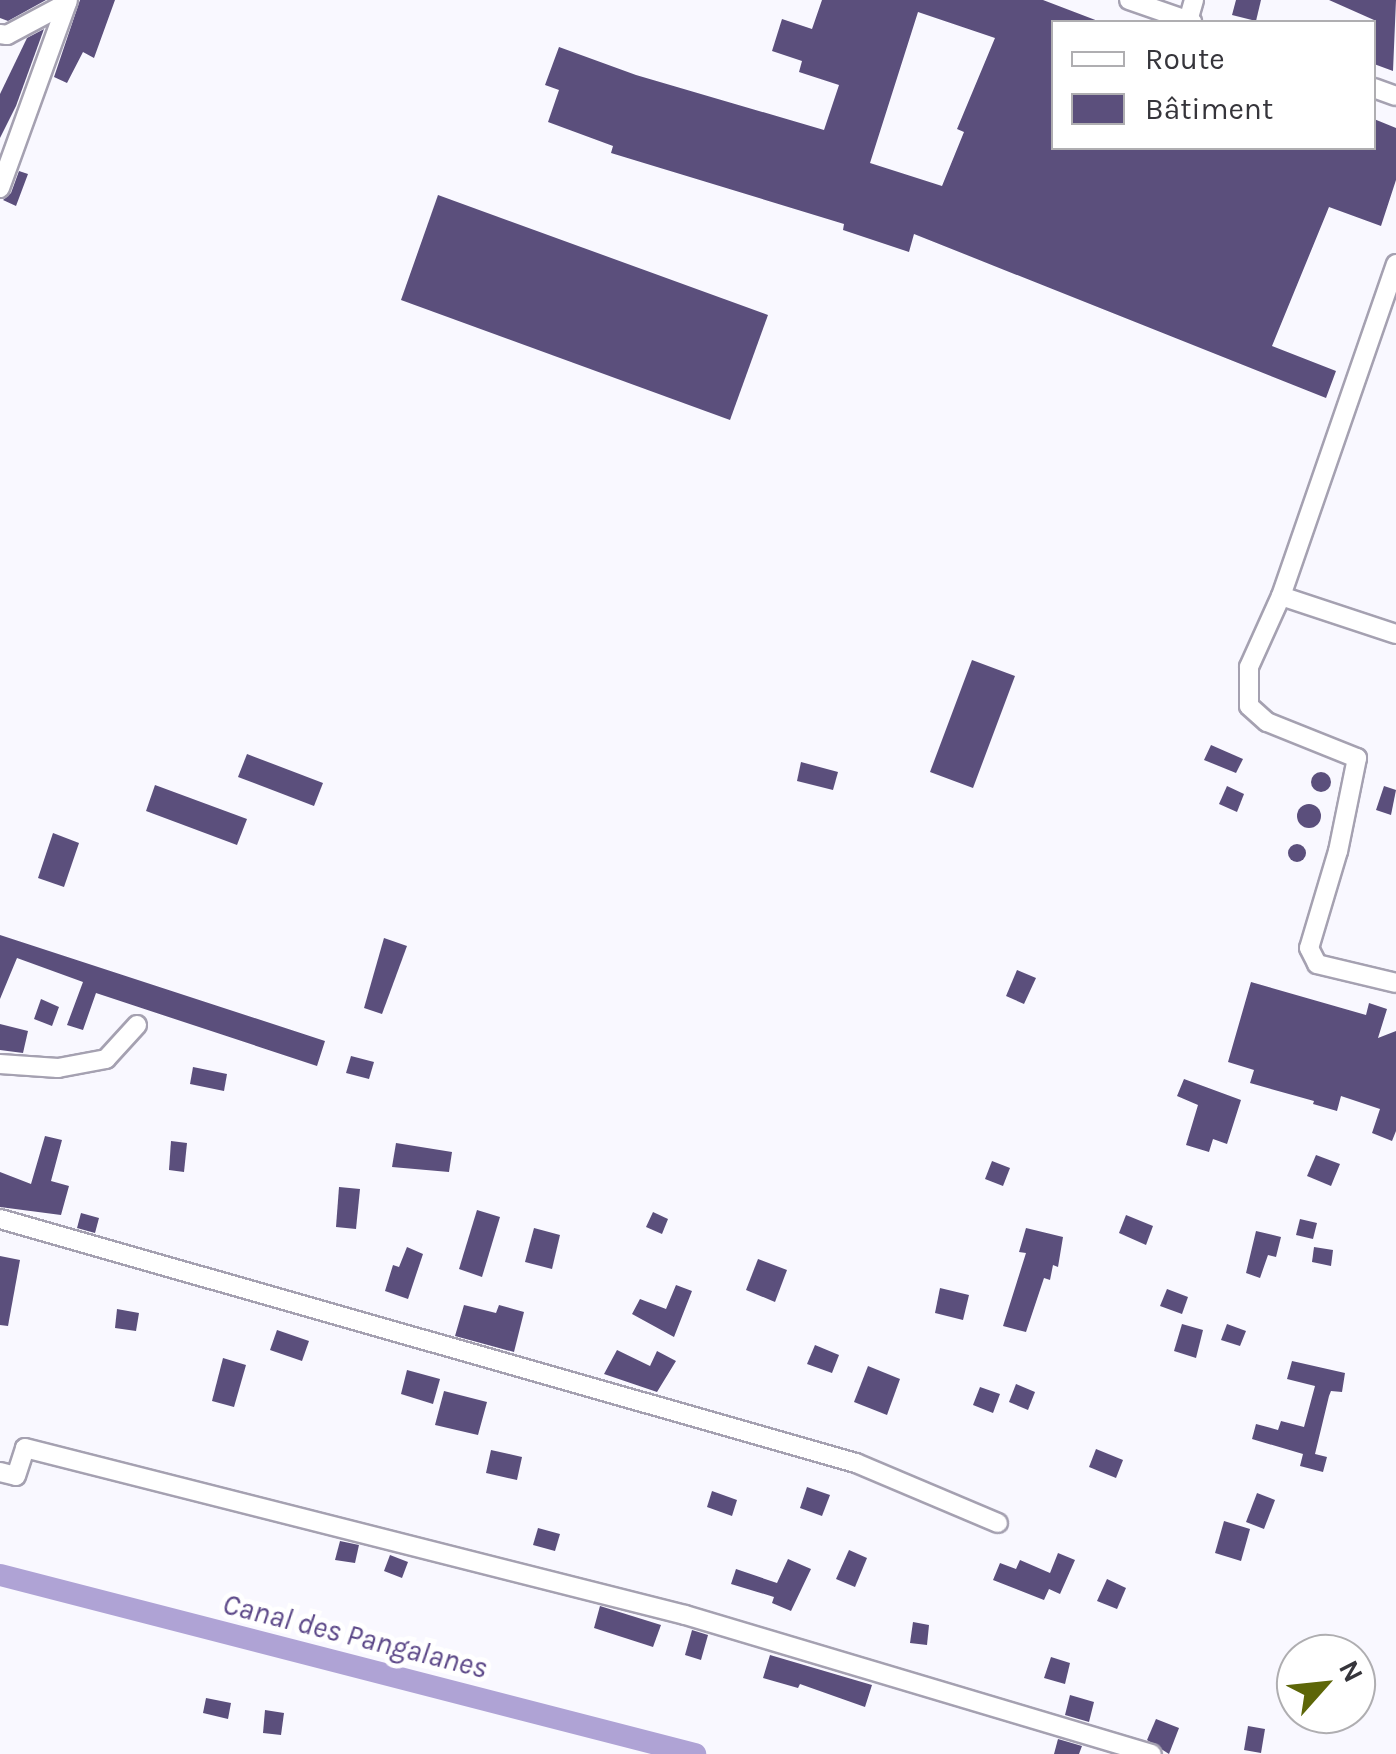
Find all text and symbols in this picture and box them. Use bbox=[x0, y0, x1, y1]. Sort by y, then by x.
legend bbox=[1051, 20, 1376, 150]
text: Route bbox=[1145, 41, 1225, 77]
text: Bâtiment bbox=[1145, 91, 1273, 127]
water label: Canal des Pangalanes bbox=[219, 1586, 491, 1686]
north arrow bbox=[1276, 1634, 1376, 1734]
text: N bbox=[1332, 1655, 1371, 1687]

